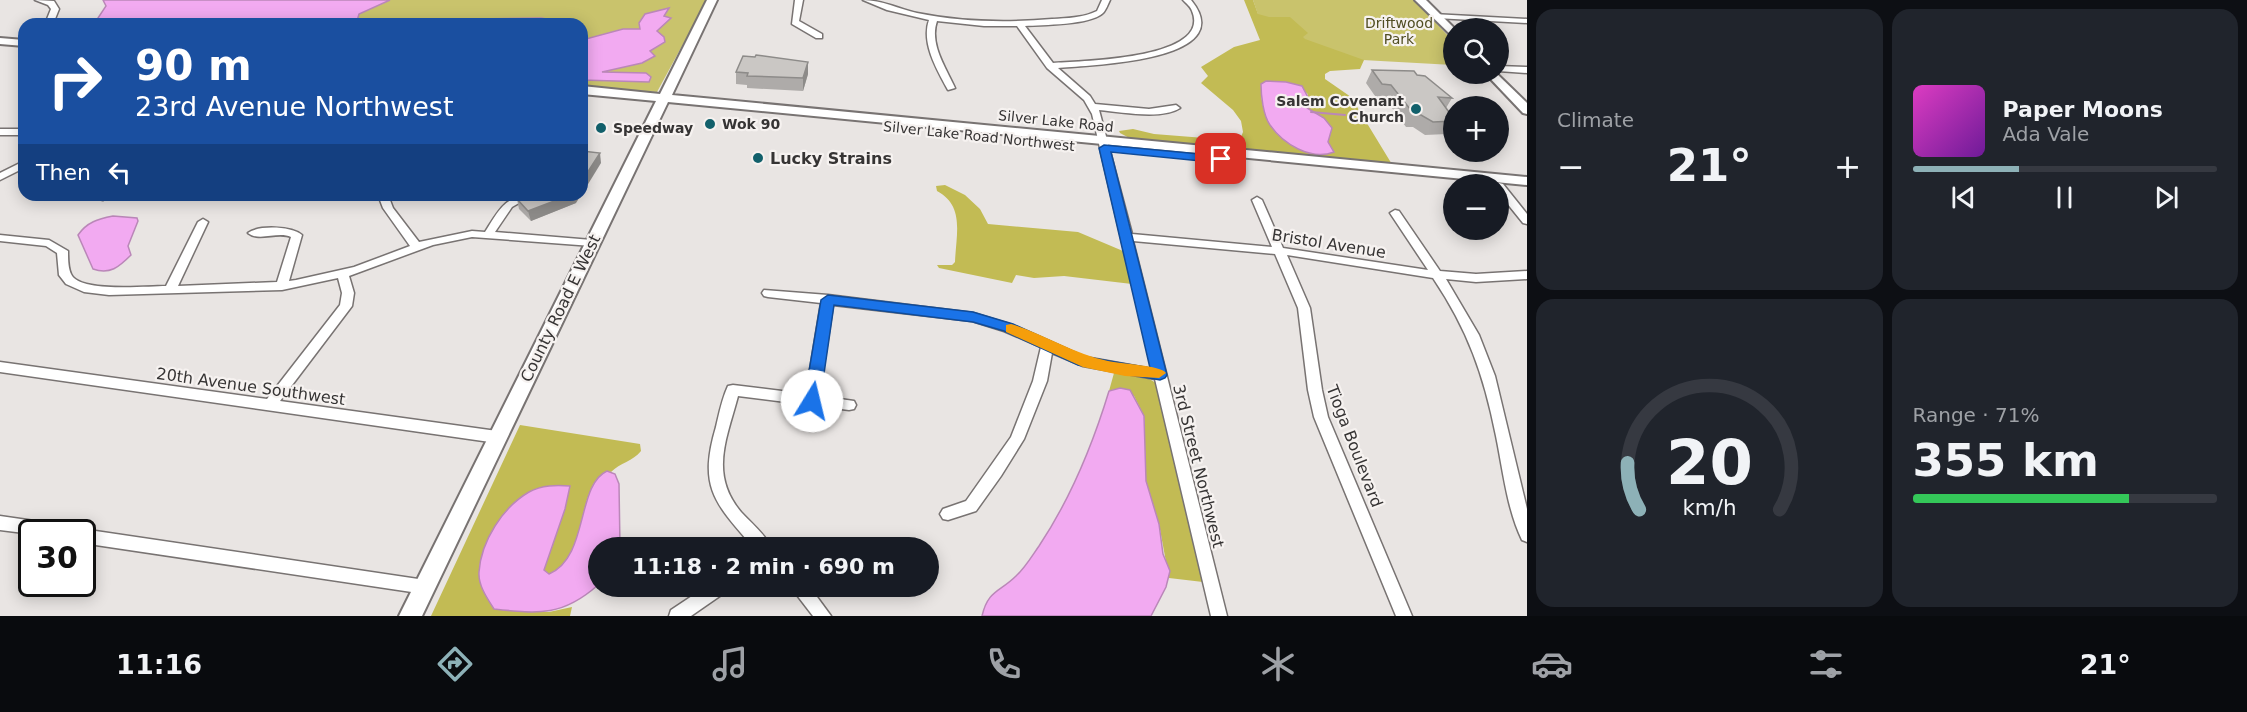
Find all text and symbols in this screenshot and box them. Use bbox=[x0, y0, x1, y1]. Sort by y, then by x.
park label: Driftwood Park bbox=[1365, 15, 1433, 47]
map controls bbox=[1443, 18, 1509, 240]
button: search bbox=[1443, 18, 1509, 84]
text: 90 m bbox=[135, 41, 252, 90]
icon: right bbox=[36, 42, 114, 120]
text: 23rd Avenue Northwest bbox=[135, 91, 453, 122]
place label: Salem Covenant Church bbox=[1276, 93, 1404, 125]
button: + bbox=[1443, 96, 1509, 162]
text: Paper Moons bbox=[2003, 97, 2163, 122]
marker: Salem Covenant Church bbox=[1409, 102, 1423, 116]
street label: Silver Lake Road bbox=[998, 107, 1114, 135]
text: Climate bbox=[1557, 108, 1634, 132]
place label: Wok 90 bbox=[722, 116, 780, 132]
marker: Wok 90 bbox=[703, 117, 717, 131]
street label: Silver Lake Road Northwest bbox=[882, 118, 1076, 154]
place label: Speedway bbox=[613, 120, 693, 136]
marker: Speedway bbox=[594, 121, 608, 135]
text: Ada Vale bbox=[2003, 122, 2089, 146]
pin bbox=[1195, 133, 1246, 184]
text: 21° bbox=[1667, 139, 1752, 192]
icon: arrive bbox=[1204, 142, 1237, 175]
text: − bbox=[1557, 147, 1585, 186]
text: + bbox=[1834, 147, 1862, 186]
place label: Lucky Strains bbox=[770, 149, 892, 168]
marker: Lucky Strains bbox=[751, 151, 765, 165]
icon: left bbox=[103, 156, 136, 189]
text: Then bbox=[36, 160, 91, 185]
button: − bbox=[1443, 174, 1509, 240]
icon: previous bbox=[1947, 181, 1980, 214]
icon: pause bbox=[2048, 181, 2081, 214]
icon: next bbox=[2150, 181, 2183, 214]
street label: Bristol Avenue bbox=[1270, 225, 1387, 262]
street label: County Road E West bbox=[516, 231, 604, 385]
street label: 20th Avenue Southwest bbox=[155, 364, 347, 409]
position arrow bbox=[780, 369, 844, 433]
street label: Tioga Boulevard bbox=[1322, 381, 1387, 510]
street label: 3rd Street Northwest bbox=[1169, 382, 1228, 550]
text: Range · 71% bbox=[1913, 403, 2039, 427]
text: 20 bbox=[1666, 426, 1753, 499]
text: 355 km bbox=[1913, 434, 2099, 487]
text: km/h bbox=[1682, 495, 1736, 520]
speed limit sign: 30 bbox=[18, 519, 96, 597]
text: 11:18 · 2 min · 690 m bbox=[632, 554, 895, 579]
icon: directions bbox=[434, 643, 476, 685]
icon: music bbox=[709, 643, 751, 685]
icon: phone bbox=[983, 643, 1025, 685]
icon: climate bbox=[1257, 643, 1299, 685]
icon: car bbox=[1531, 643, 1573, 685]
icon: filters bbox=[1805, 643, 1847, 685]
text: 11:16 bbox=[116, 649, 202, 680]
text: 21° bbox=[2080, 649, 2131, 680]

